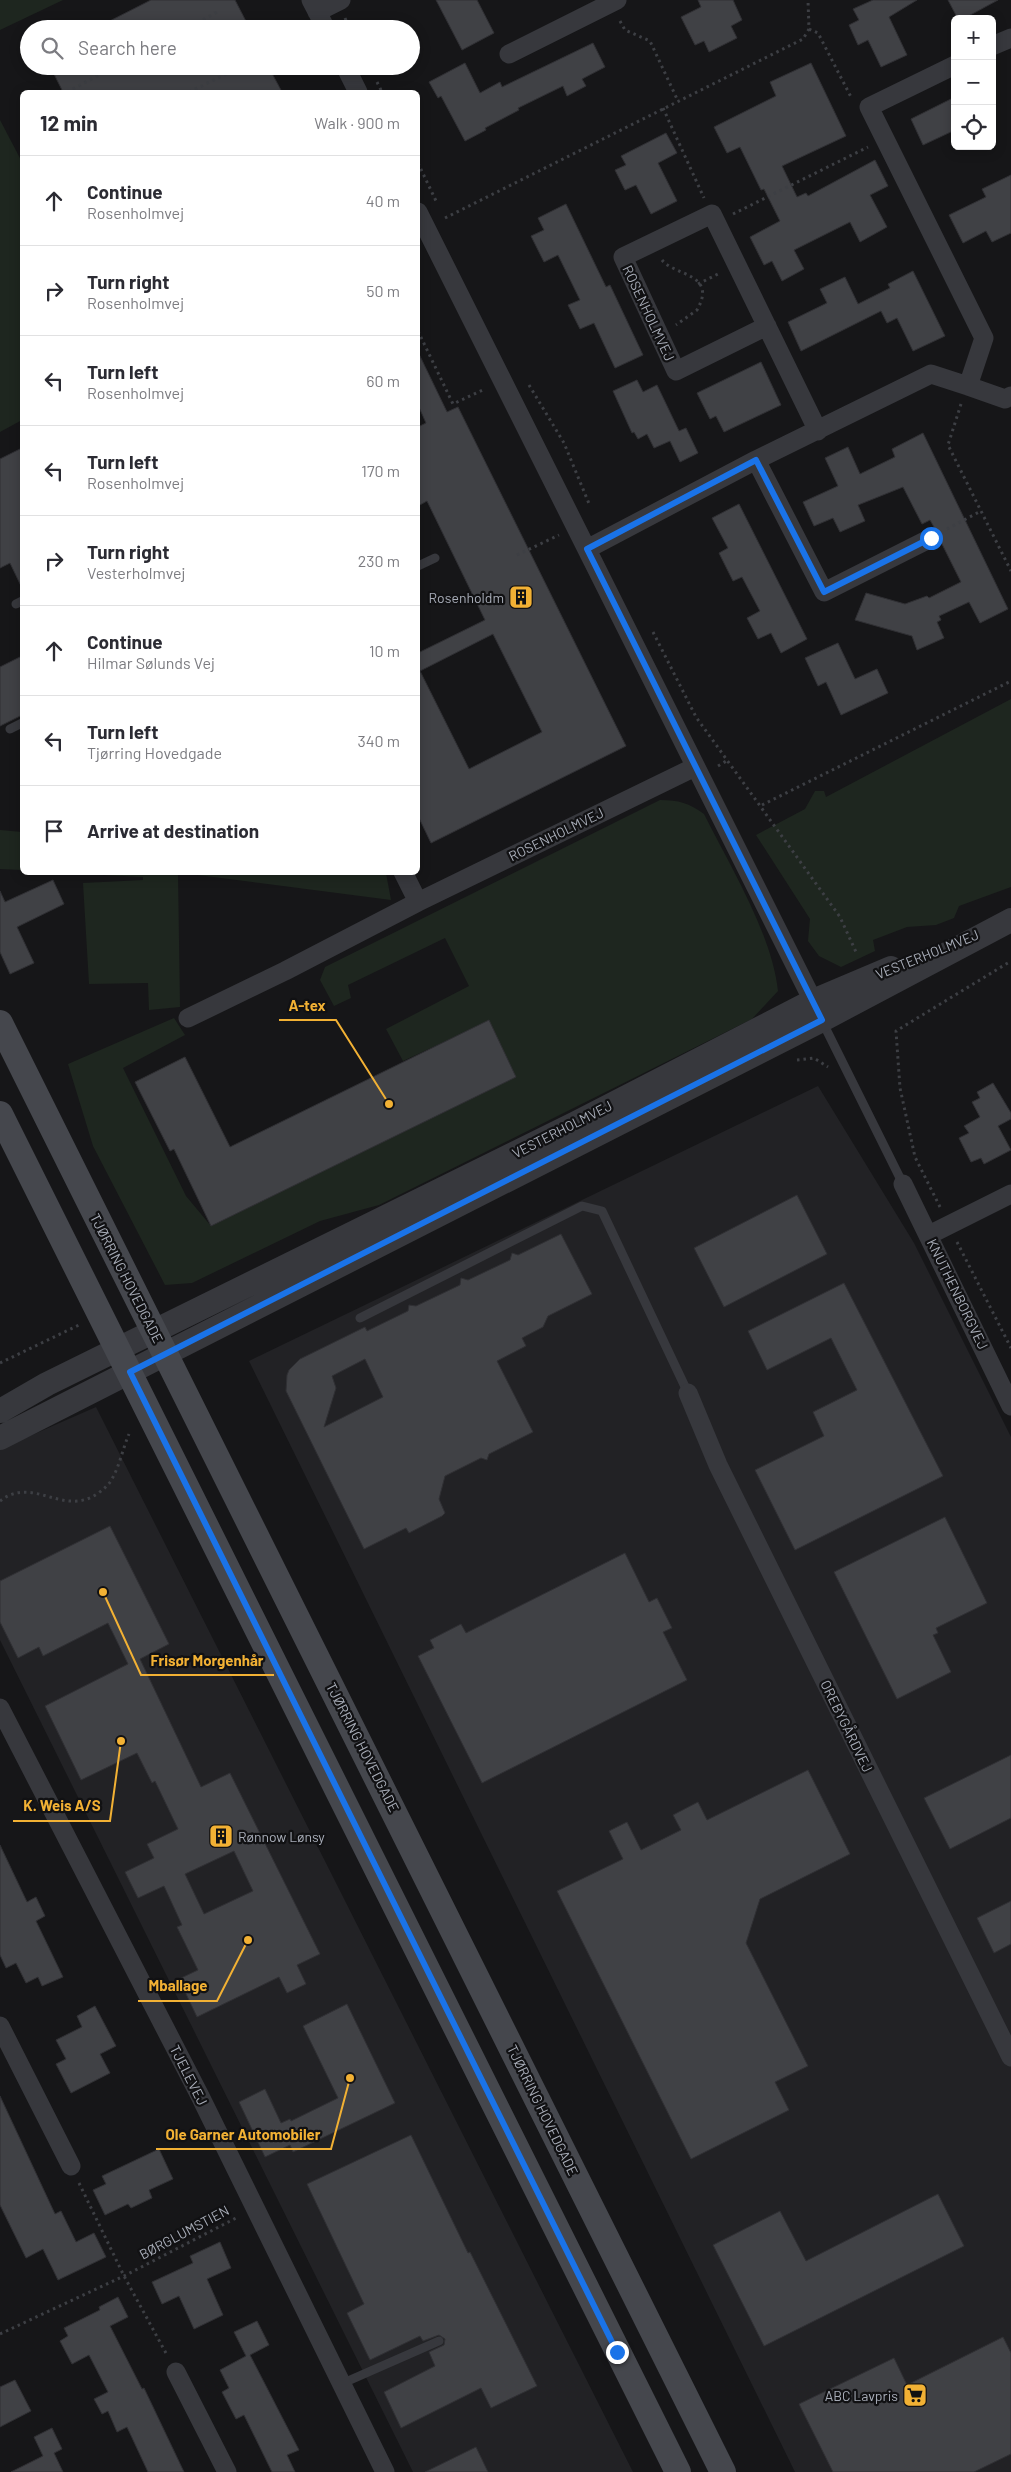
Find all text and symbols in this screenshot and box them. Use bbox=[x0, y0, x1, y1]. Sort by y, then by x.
map controls bbox=[951, 15, 996, 150]
button: + bbox=[951, 15, 996, 60]
search box bbox=[20, 20, 420, 75]
icon: search bbox=[38, 34, 66, 62]
text: Search here bbox=[78, 36, 177, 59]
button: − bbox=[951, 60, 996, 105]
button: locate bbox=[951, 105, 996, 150]
text: 12 min bbox=[40, 110, 98, 135]
text: Walk · 900 m bbox=[314, 113, 400, 132]
text: Continue bbox=[87, 180, 163, 203]
icon: ahead bbox=[40, 187, 68, 215]
text: 40 m bbox=[366, 191, 400, 210]
text: Rosenholmvej bbox=[87, 203, 184, 222]
street label: ROSENHOLMVEJ bbox=[619, 262, 679, 364]
text: Turn right bbox=[87, 270, 169, 293]
icon: right bbox=[40, 277, 68, 305]
text: 50 m bbox=[366, 281, 400, 300]
text: Rosenholmvej bbox=[87, 293, 184, 312]
text: Turn left bbox=[87, 360, 158, 383]
icon: left bbox=[40, 367, 68, 395]
text: 60 m bbox=[366, 371, 400, 390]
text: Rosenholmvej bbox=[87, 383, 184, 402]
text: Turn left bbox=[87, 450, 158, 473]
icon: left bbox=[40, 457, 68, 485]
text: 170 m bbox=[361, 461, 400, 480]
text: Rosenholmvej bbox=[87, 473, 184, 492]
route start bbox=[920, 527, 943, 550]
text: Turn right bbox=[87, 540, 169, 563]
icon: right bbox=[40, 547, 68, 575]
text: 230 m bbox=[358, 551, 400, 570]
text: Vesterholmvej bbox=[87, 563, 185, 582]
building icon: Rosenholdm bbox=[508, 584, 534, 610]
place label: Rosenholdm bbox=[429, 589, 504, 606]
text: Continue bbox=[87, 630, 163, 653]
icon: ahead bbox=[40, 637, 68, 665]
text: 10 m bbox=[369, 641, 400, 660]
text: Hilmar Sølunds Vej bbox=[87, 653, 215, 672]
text: Turn left bbox=[87, 720, 158, 743]
icon: left bbox=[40, 727, 68, 755]
text: 340 m bbox=[357, 731, 400, 750]
text: Tjørring Hovedgade bbox=[87, 743, 222, 762]
street label: ROSENHOLMVEJ bbox=[506, 804, 606, 864]
icon: arrive bbox=[40, 817, 68, 845]
text: Arrive at destination bbox=[87, 819, 259, 842]
street label: VESTERHOLMVEJ bbox=[873, 926, 981, 982]
callout: A-tex bbox=[279, 990, 336, 1020]
text: A-tex bbox=[288, 996, 326, 1014]
street label: VESTERHOLMVEJ bbox=[509, 1096, 615, 1162]
street label: TJØRRING HOVEDGADE bbox=[87, 1210, 167, 1346]
street label: KNUTHENBORGVEJ bbox=[924, 1236, 992, 1352]
callout: Frisør Morgenhår bbox=[141, 1645, 274, 1675]
text: Frisør Morgenhår bbox=[150, 1651, 264, 1669]
street label: OREBYGÅRDVEJ bbox=[817, 1677, 877, 1775]
street label: TJØRRING HOVEDGADE bbox=[323, 1679, 403, 1815]
callout: K. Weis A/S bbox=[13, 1791, 110, 1821]
text: K. Weis A/S bbox=[23, 1796, 101, 1814]
building icon: Rønnow Lønsy bbox=[208, 1823, 234, 1849]
place label: Rønnow Lønsy bbox=[238, 1828, 325, 1845]
callout: Mballage bbox=[138, 1971, 217, 2001]
text: Mballage bbox=[149, 1976, 207, 1994]
street label: TJELEVEJ bbox=[167, 2042, 211, 2108]
street label: TJØRRING HOVEDGADE bbox=[504, 2042, 582, 2178]
callout: Ole Garner Automobiler bbox=[156, 2119, 331, 2149]
text: Ole Garner Automobiler bbox=[166, 2125, 321, 2143]
street label: BØRGLUMSTIEN bbox=[136, 2201, 232, 2263]
route end bbox=[606, 2341, 629, 2364]
supermarket icon: ABC Lavpris bbox=[902, 2382, 928, 2408]
place label: ABC Lavpris bbox=[825, 2387, 898, 2404]

